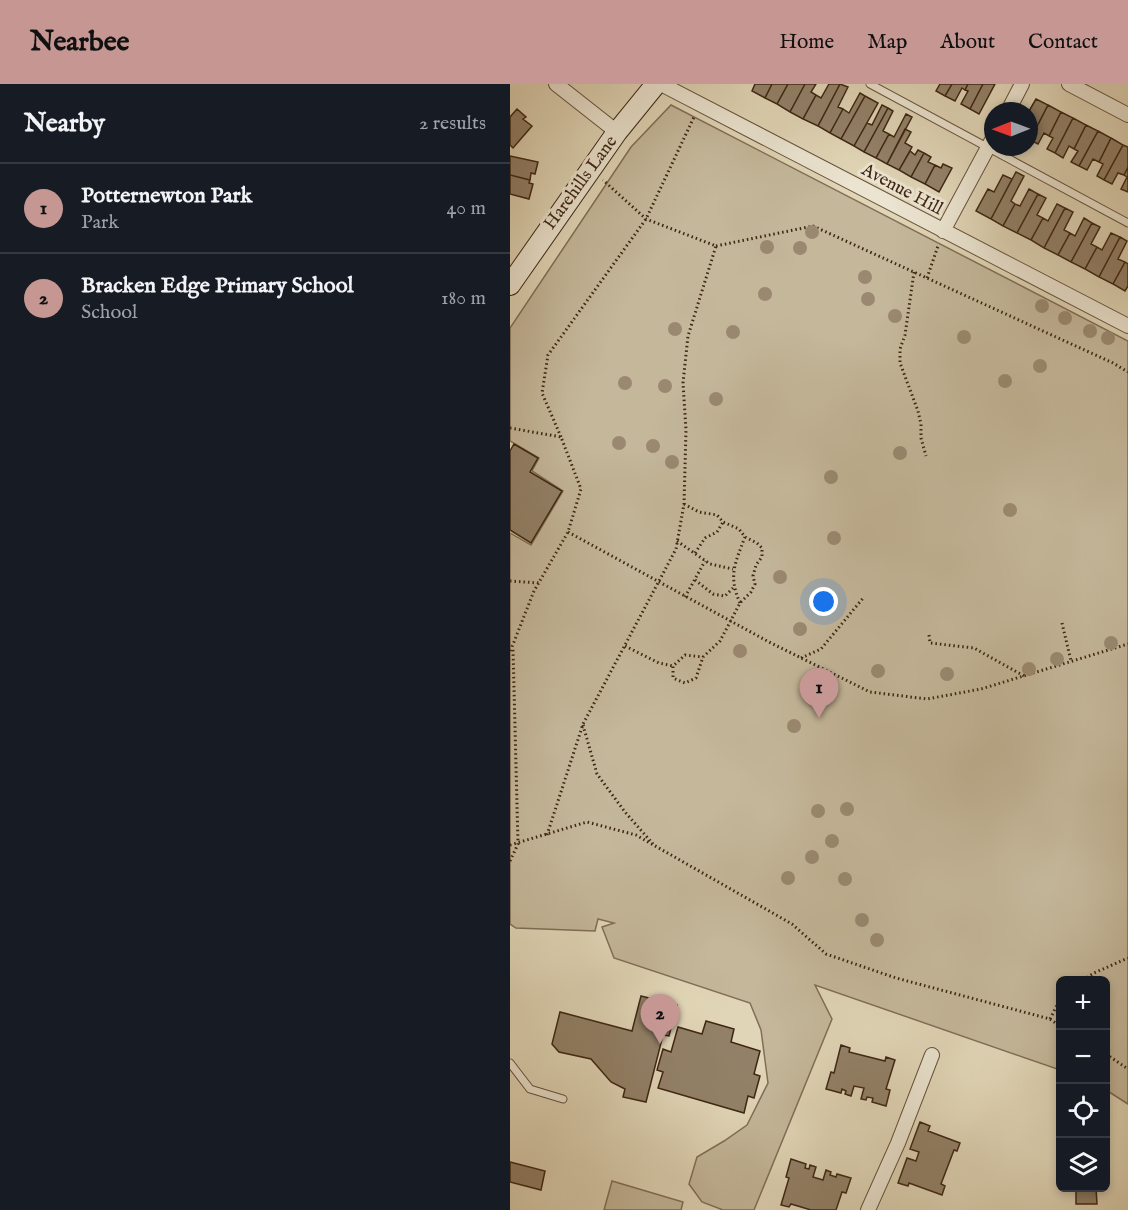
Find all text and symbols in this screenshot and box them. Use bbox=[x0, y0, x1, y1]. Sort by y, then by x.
text: Nearbee bbox=[30, 25, 129, 60]
text: Home bbox=[779, 29, 834, 56]
text: Map bbox=[867, 29, 907, 56]
text: About bbox=[940, 29, 995, 56]
text: Contact bbox=[1028, 29, 1098, 56]
north arrow bbox=[984, 102, 1038, 156]
text: Nearby bbox=[24, 107, 105, 140]
text: 2 results bbox=[419, 111, 486, 136]
street label: Harehills Lane bbox=[539, 131, 623, 235]
street label: Avenue Hill bbox=[856, 158, 947, 221]
text: Potternewton Park bbox=[81, 182, 252, 210]
text: 1 bbox=[40, 196, 47, 221]
text: 40 m bbox=[447, 196, 486, 221]
text: Park bbox=[81, 210, 119, 235]
text: Bracken Edge Primary School bbox=[81, 272, 354, 300]
text: 2 bbox=[39, 286, 48, 311]
text: 180 m bbox=[441, 286, 486, 311]
text: School bbox=[81, 300, 137, 325]
your location bbox=[809, 587, 838, 616]
pin: 1 bbox=[800, 668, 838, 718]
map controls bbox=[1056, 976, 1110, 1192]
button: + bbox=[1056, 976, 1110, 1030]
pin: 2 bbox=[640, 994, 680, 1044]
button: − bbox=[1056, 1030, 1110, 1084]
button: locate bbox=[1056, 1084, 1110, 1138]
button: layers bbox=[1056, 1138, 1110, 1192]

